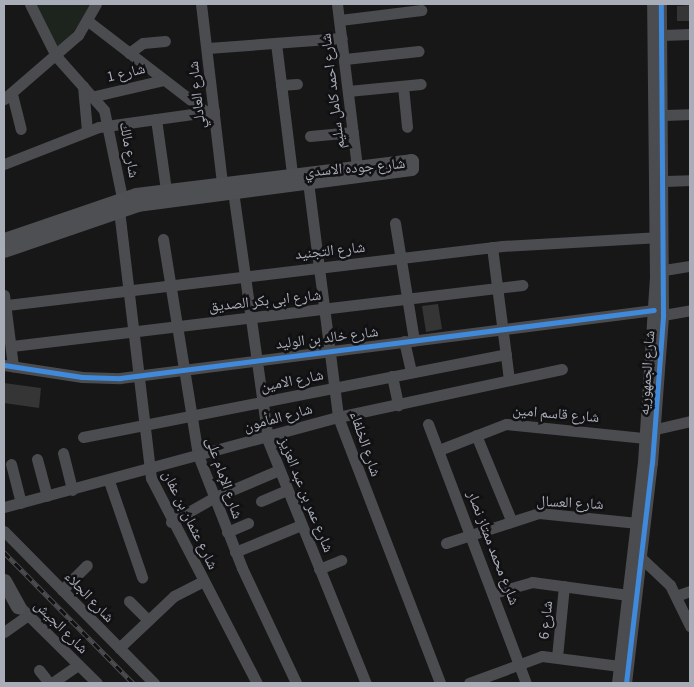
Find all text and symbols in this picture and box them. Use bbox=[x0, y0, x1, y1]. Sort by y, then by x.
street label: شارع احمد كامل سليم bbox=[317, 32, 349, 150]
street label: شارع 1 bbox=[105, 60, 147, 86]
street label: شارع العادلي bbox=[184, 60, 210, 130]
street label: شارع مالك bbox=[115, 121, 143, 179]
street label: شارع جوده الاسدي bbox=[304, 155, 406, 181]
street label: شارع التجنيد bbox=[294, 238, 366, 264]
street label: شارع ابى بكر الصديق bbox=[208, 286, 322, 316]
street label: شارع خالد بن الوليد bbox=[275, 323, 379, 353]
street label: شارع الجمهوريه bbox=[635, 330, 659, 416]
street label: شارع الامين bbox=[259, 366, 325, 396]
street label: شارع المأمون bbox=[241, 400, 315, 436]
street label: شارع قاسم امين bbox=[512, 401, 600, 427]
street label: شارع الخلفاء bbox=[345, 409, 385, 479]
street label: شارع الإمام على bbox=[202, 435, 246, 521]
street label: شارع عمر بن عبد العزيز bbox=[275, 435, 337, 555]
street label: شارع عثمان بن عفان bbox=[158, 467, 222, 573]
street label: شارع محمد ممتاز نصار bbox=[463, 488, 523, 608]
street label: شارع العسال bbox=[536, 492, 604, 514]
street label: شارع الجلاء bbox=[60, 568, 118, 626]
street label: شارع الجيش bbox=[30, 596, 92, 658]
street label: شارع 6 bbox=[535, 600, 557, 640]

